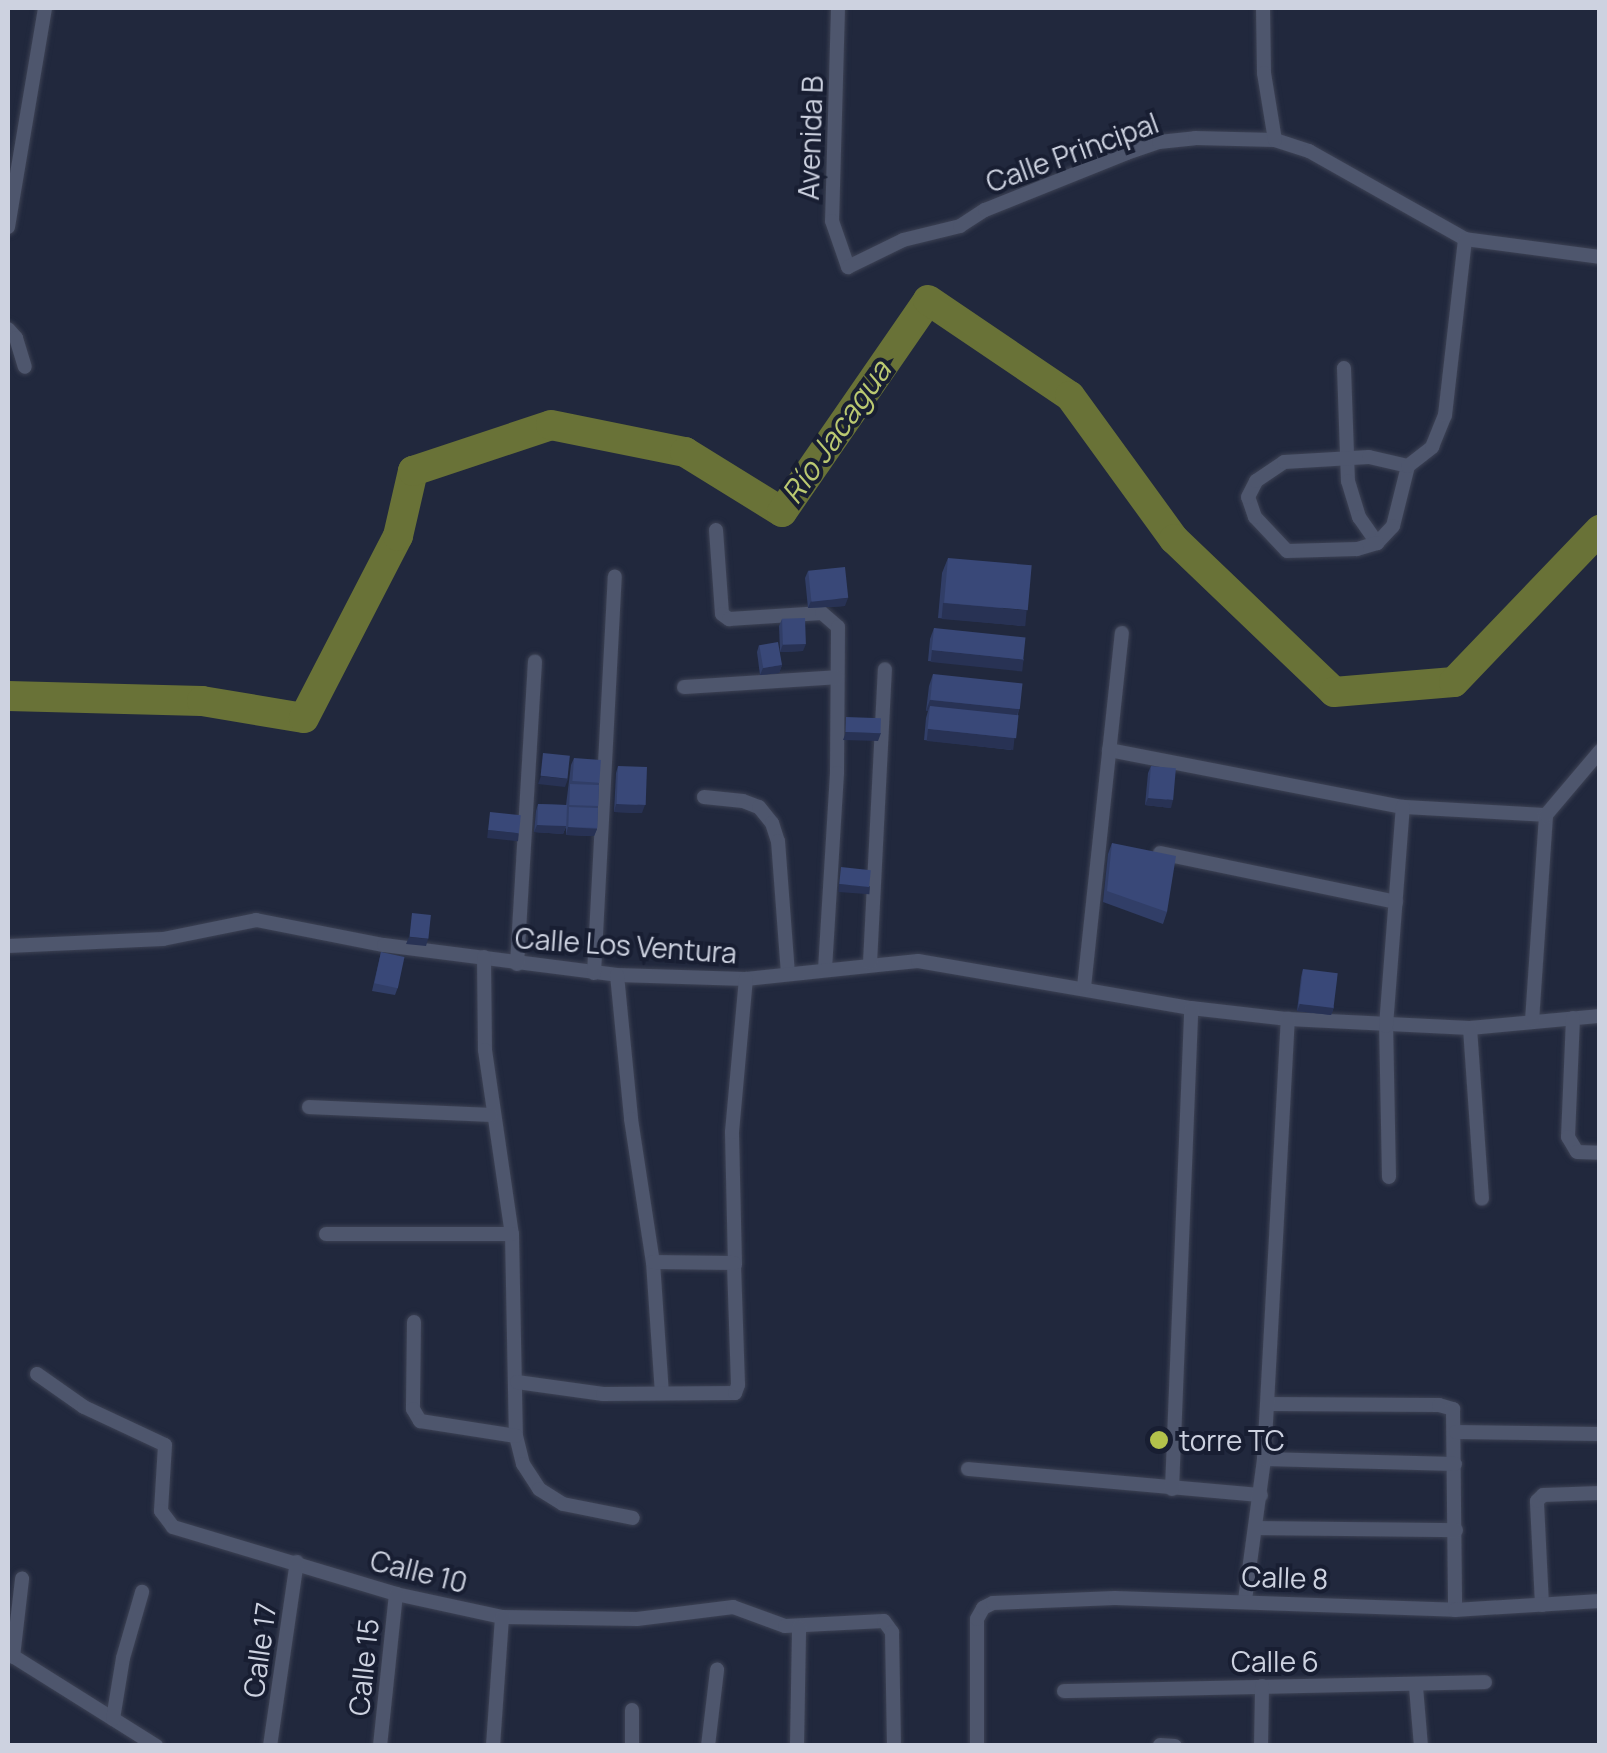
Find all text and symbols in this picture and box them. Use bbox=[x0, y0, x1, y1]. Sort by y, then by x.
street label: Avenida B bbox=[791, 75, 829, 201]
street label: Calle Principal bbox=[981, 105, 1163, 199]
water label: Río Jacagua bbox=[774, 354, 898, 510]
street label: Calle Los Ventura bbox=[514, 920, 738, 970]
place label: torre TC bbox=[1179, 1423, 1285, 1457]
marker: torre TC bbox=[1148, 1429, 1170, 1451]
street label: Calle 10 bbox=[367, 1543, 471, 1599]
street label: Calle 8 bbox=[1241, 1559, 1329, 1595]
street label: Calle 17 bbox=[236, 1600, 282, 1700]
street label: Calle 15 bbox=[341, 1617, 385, 1717]
street label: Calle 6 bbox=[1231, 1644, 1319, 1678]

